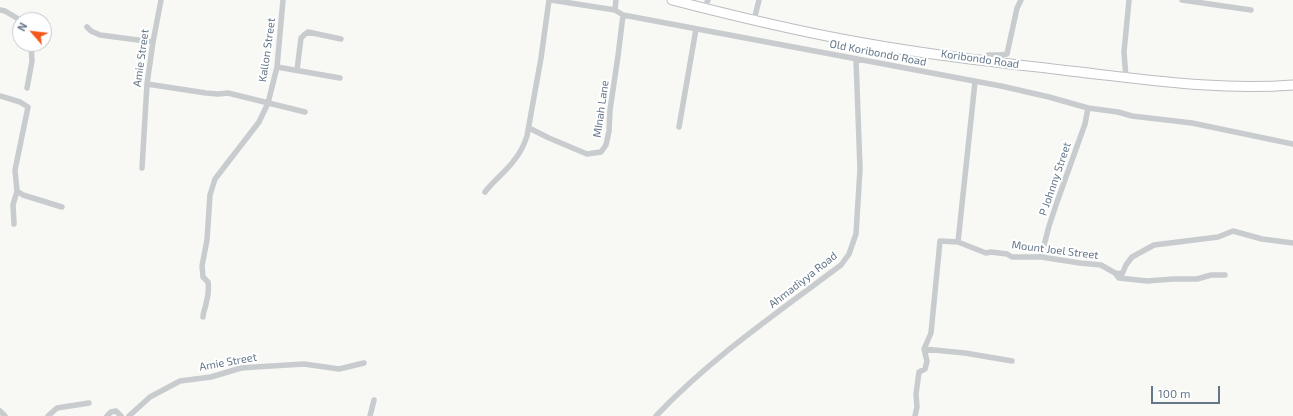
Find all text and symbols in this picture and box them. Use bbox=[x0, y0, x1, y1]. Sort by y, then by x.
north arrow bbox=[12, 12, 52, 52]
street label: Kallon Street bbox=[256, 17, 278, 83]
text: N bbox=[14, 20, 29, 33]
street label: Amie Street bbox=[130, 28, 152, 88]
street label: Old Koribondo Road bbox=[828, 37, 928, 69]
street label: Koribondo Road bbox=[940, 47, 1020, 71]
street label: MInah Lane bbox=[590, 79, 612, 139]
street label: P Johnny Street bbox=[1036, 140, 1074, 218]
street label: Mount Joel Street bbox=[1011, 238, 1099, 262]
street label: Ahmadiyya Road bbox=[766, 249, 840, 311]
street label: Amie Street bbox=[198, 350, 258, 374]
scale bar bbox=[1153, 378, 1222, 404]
text: 100 m bbox=[1158, 386, 1190, 400]

